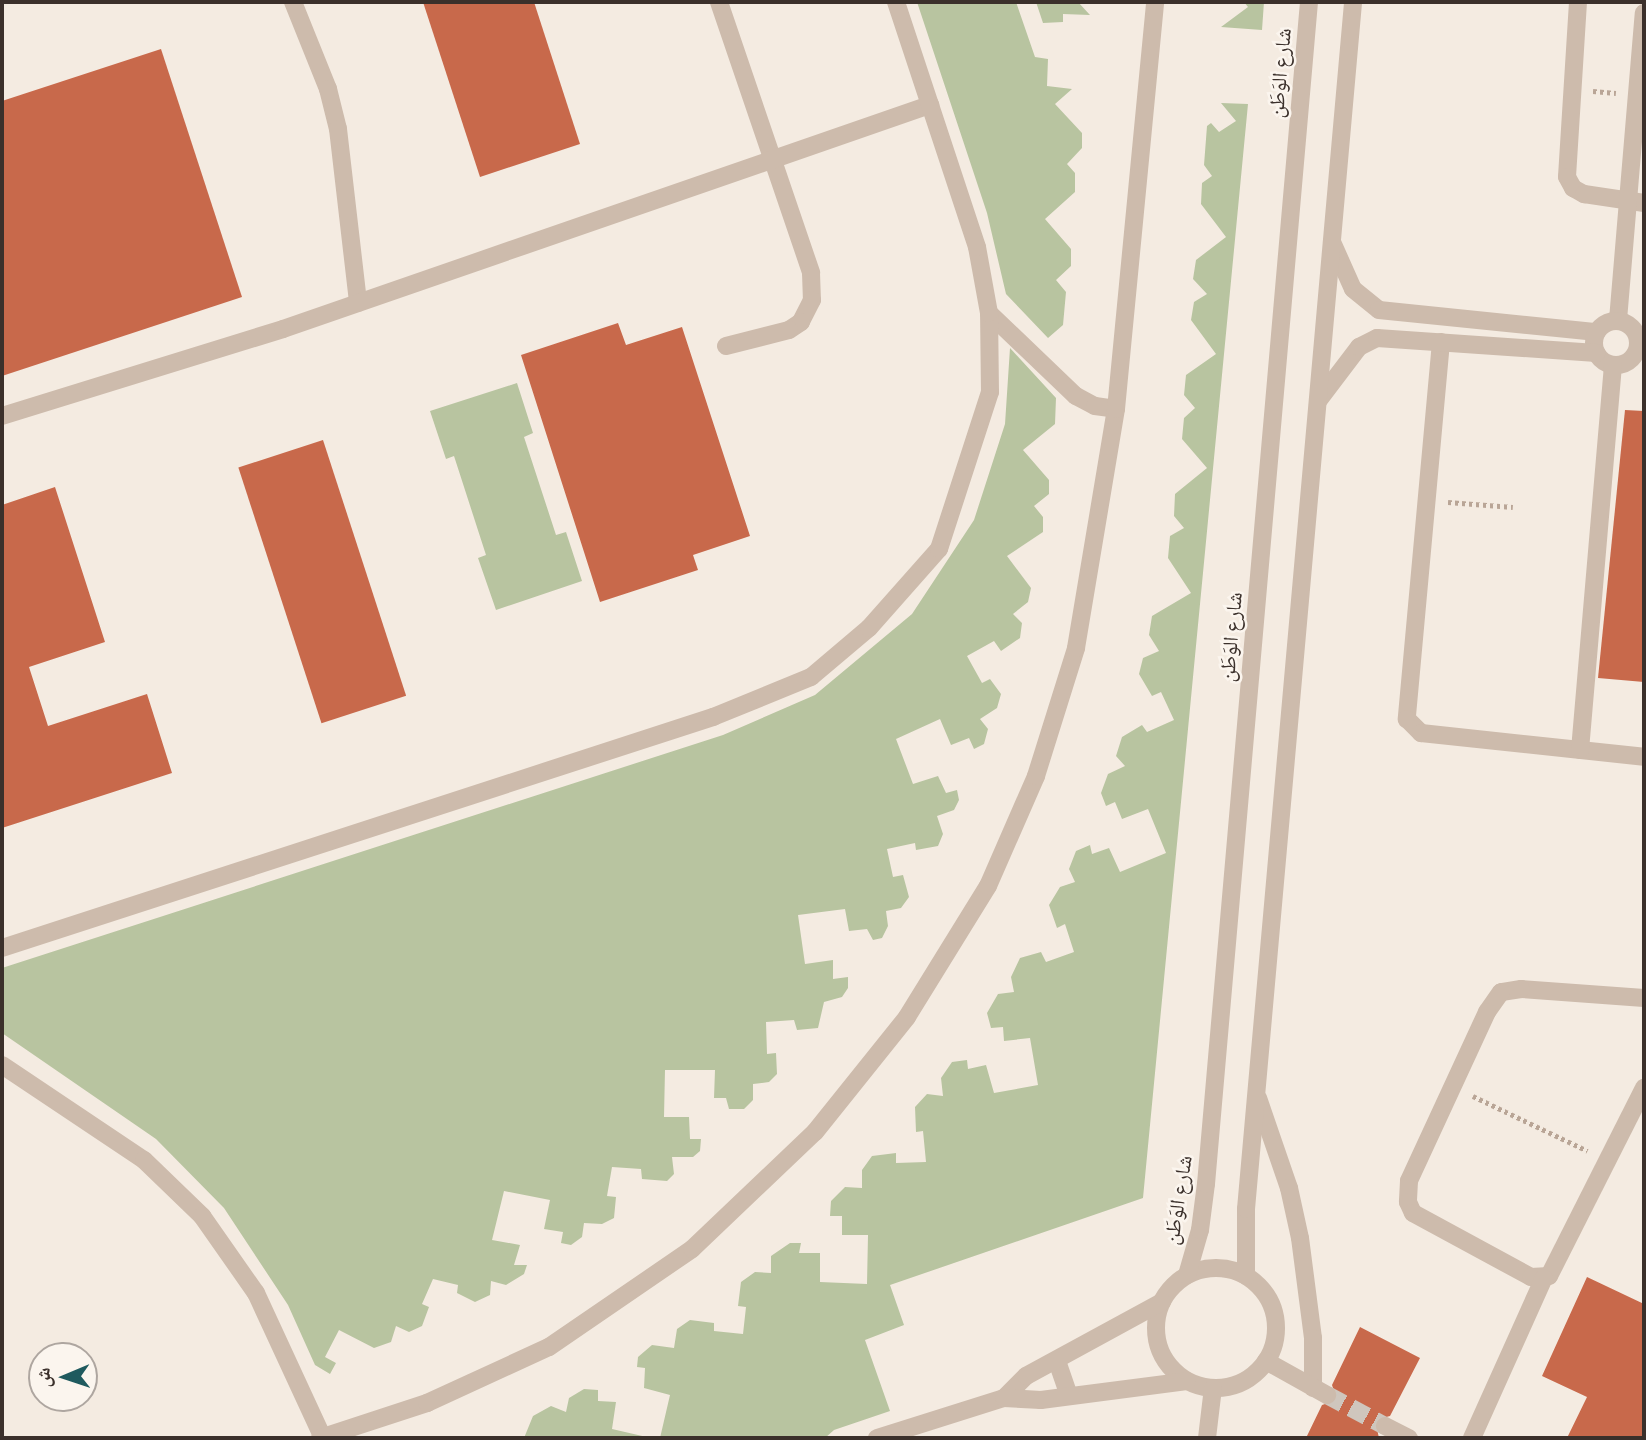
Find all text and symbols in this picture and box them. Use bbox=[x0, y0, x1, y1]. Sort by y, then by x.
street label: شارع الوَطَن bbox=[1264, 27, 1296, 119]
street label: شارع الوَطَن bbox=[1215, 591, 1247, 683]
street label: شارع الوَطَن bbox=[1158, 1153, 1198, 1247]
north arrow bbox=[28, 1342, 98, 1412]
text: ش bbox=[33, 1367, 55, 1388]

